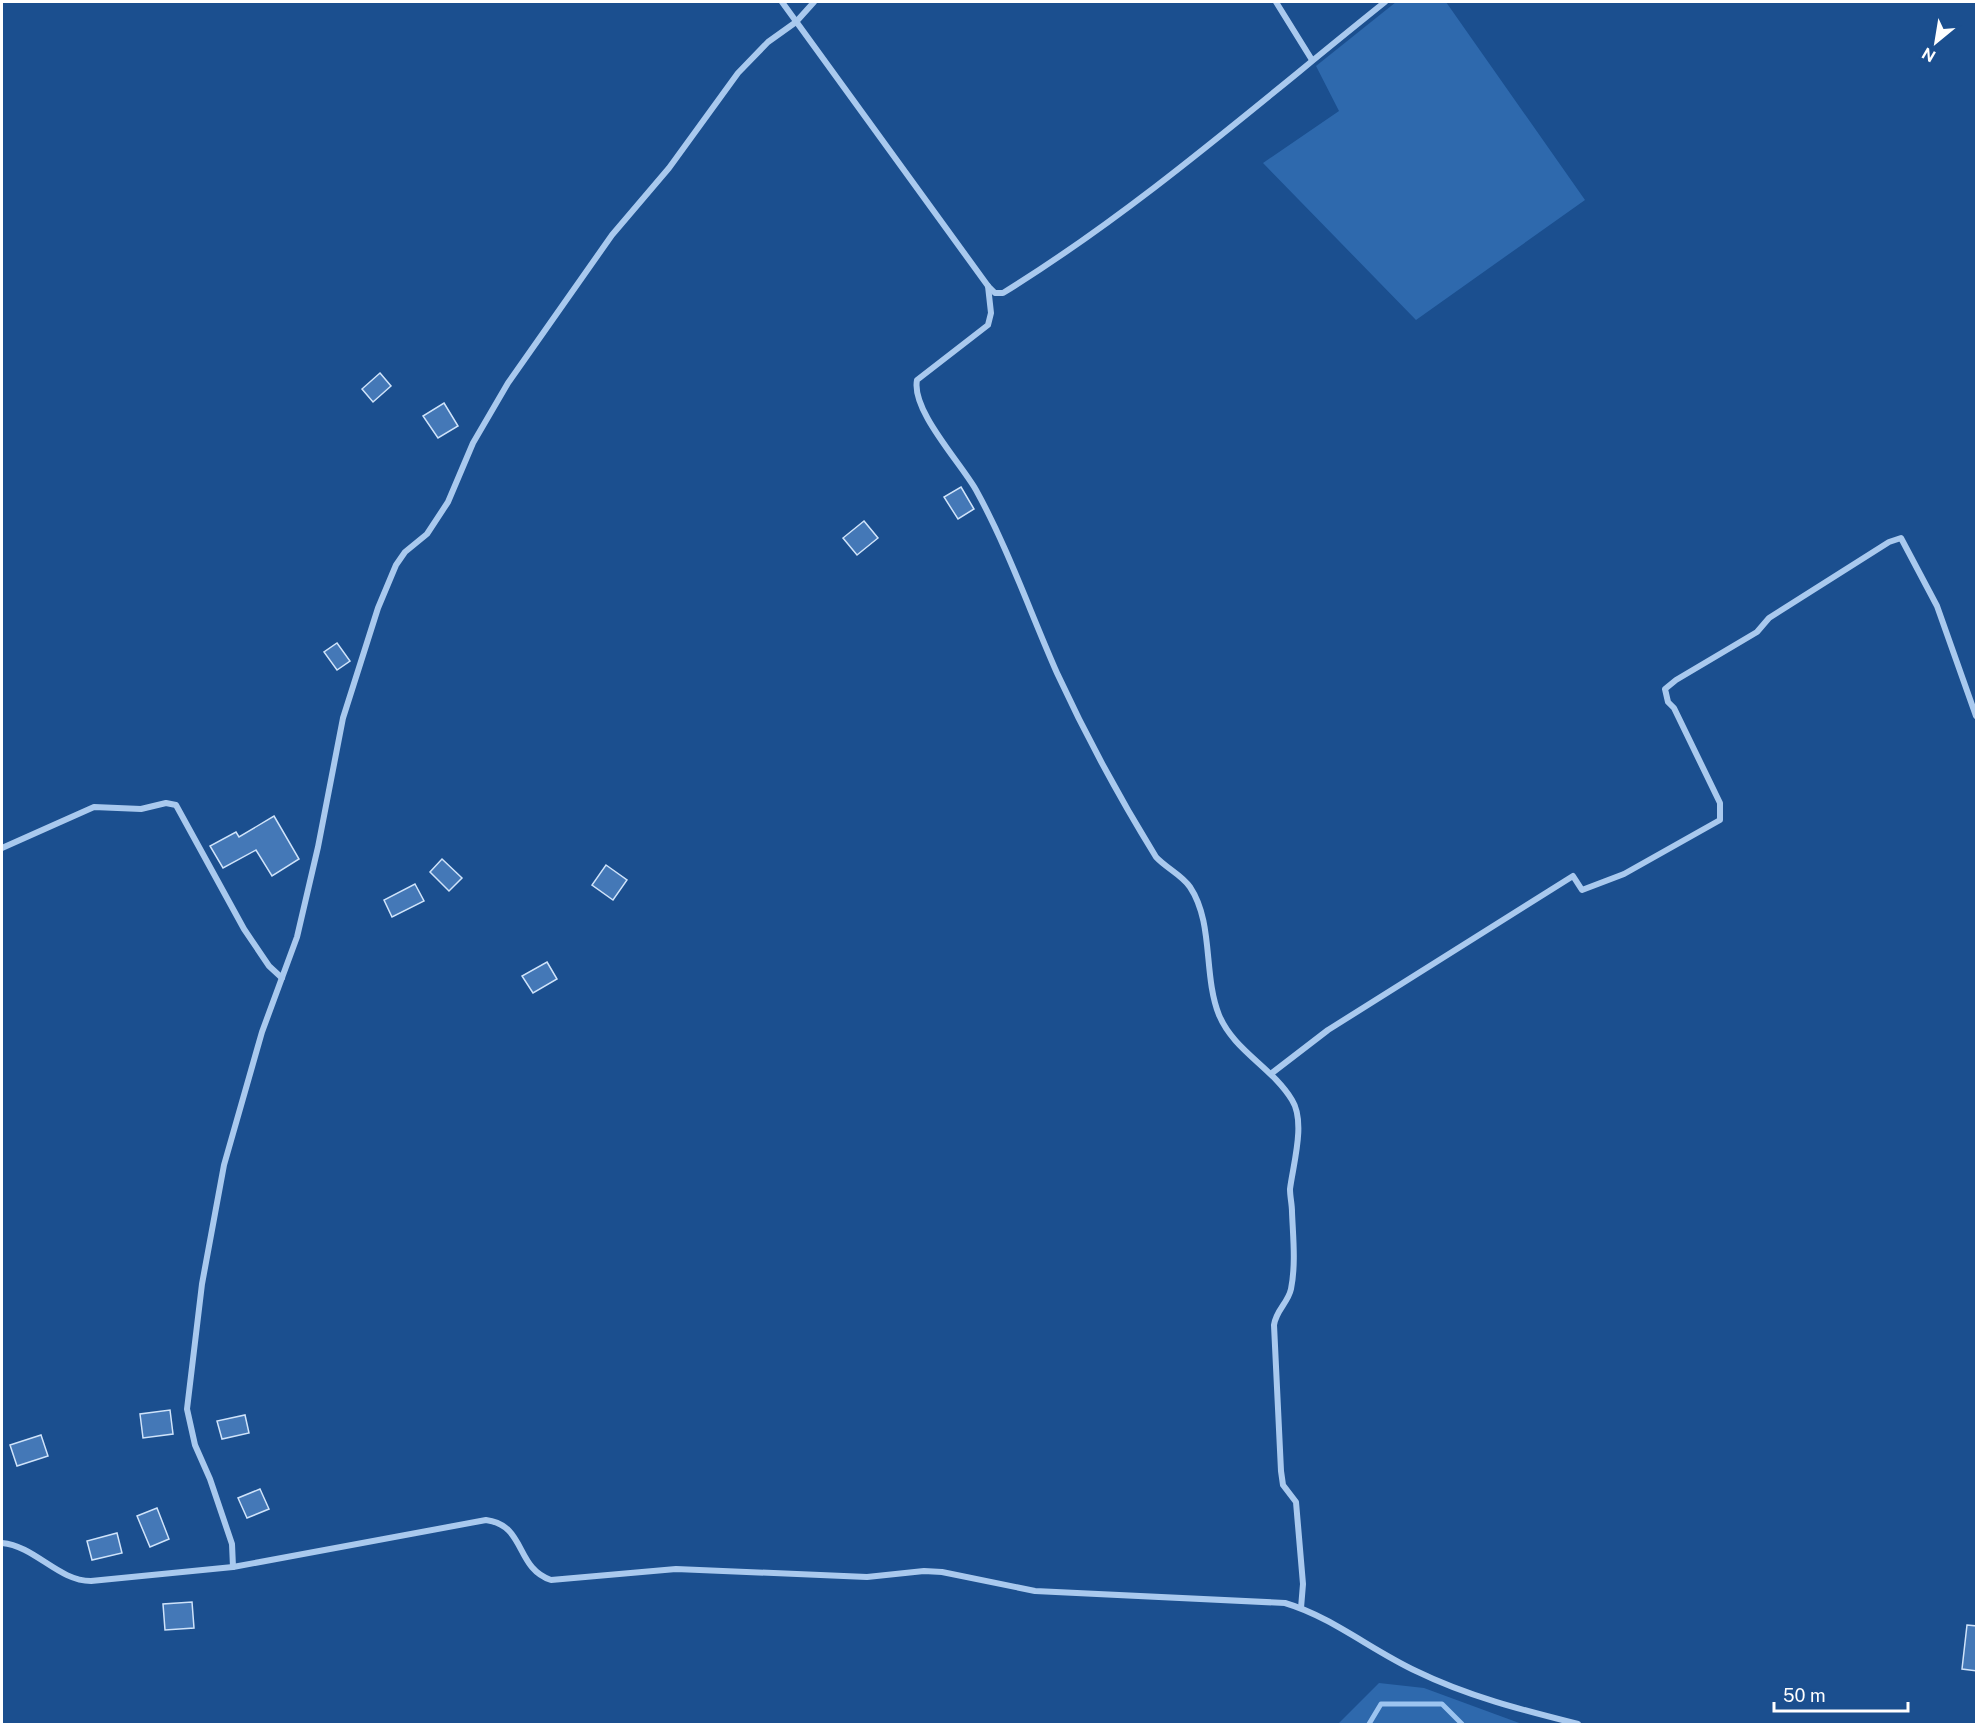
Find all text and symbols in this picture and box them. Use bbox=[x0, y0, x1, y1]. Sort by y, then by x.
north arrow bbox=[1906, 12, 1966, 72]
text: N bbox=[1919, 43, 1939, 66]
scale bar bbox=[1774, 1675, 1908, 1713]
text: 50 m bbox=[1783, 1685, 1826, 1706]

